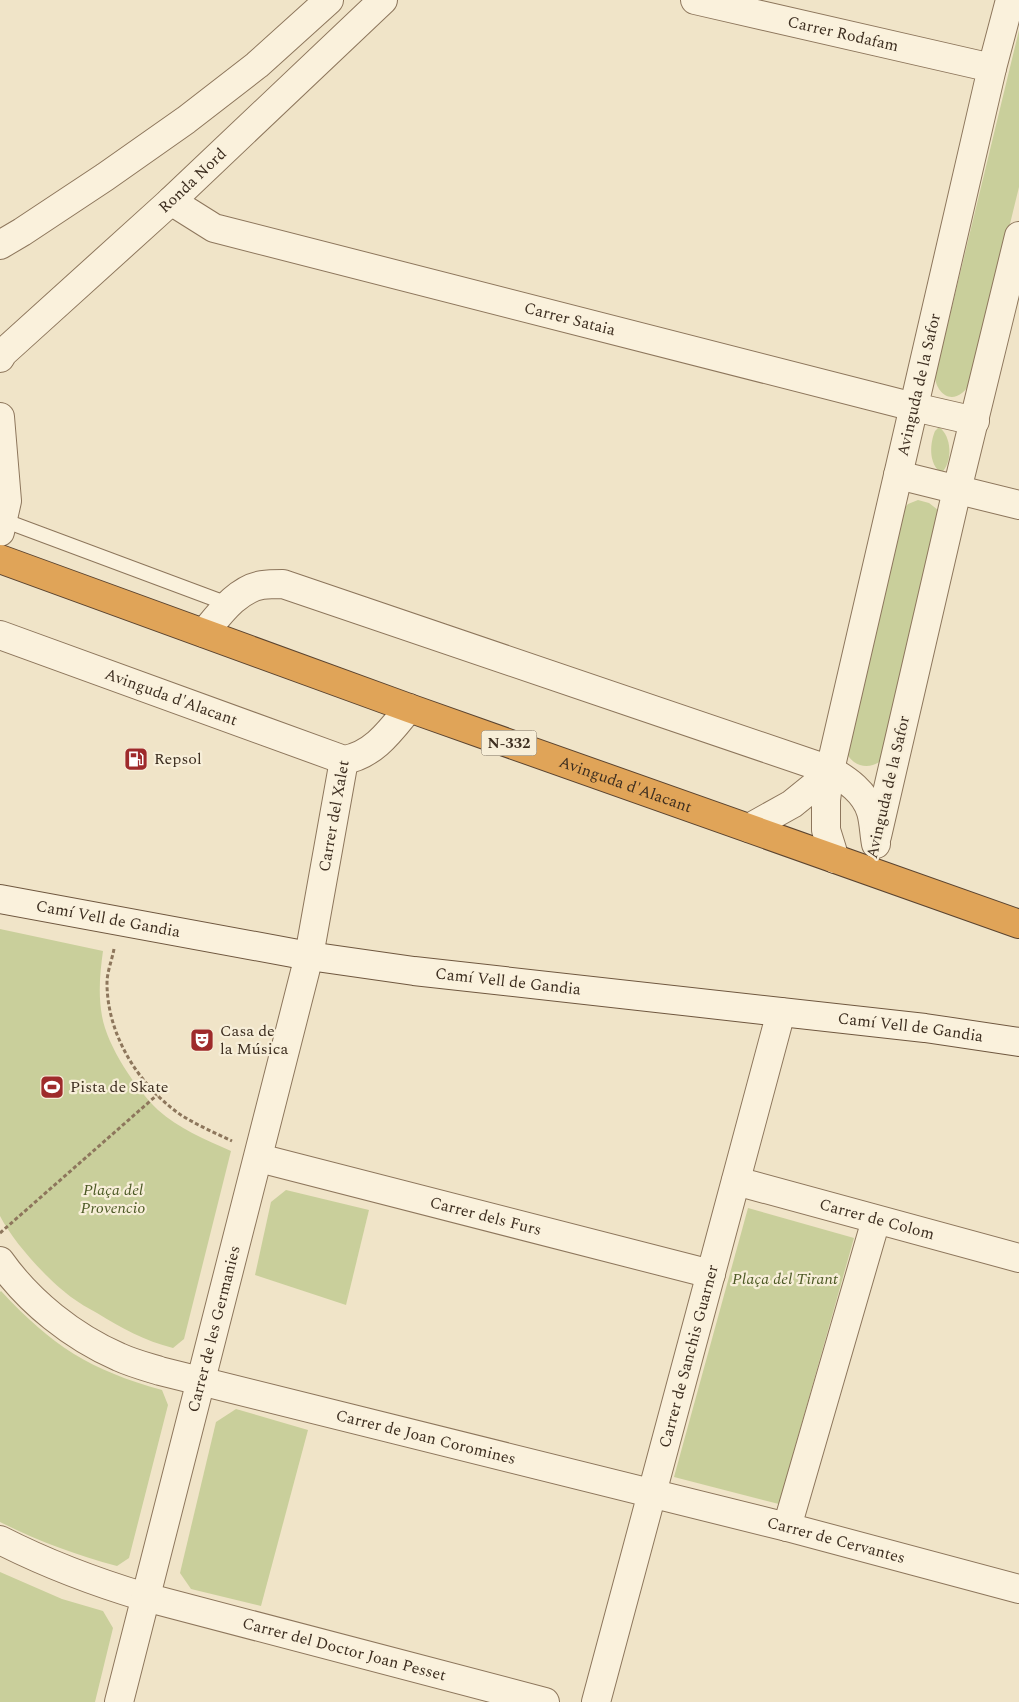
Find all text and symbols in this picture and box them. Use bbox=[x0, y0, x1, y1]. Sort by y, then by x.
street label: Carrer Rodafam bbox=[785, 10, 901, 58]
street label: Ronda Nord bbox=[153, 142, 232, 219]
street label: Carrer Sataia bbox=[522, 296, 618, 342]
street label: Avinguda de la Safor bbox=[891, 311, 947, 459]
street label: Avinguda d'Alacant bbox=[101, 662, 241, 732]
street label: Avinguda de la Safor bbox=[860, 713, 916, 861]
road number: N-332 bbox=[482, 730, 536, 756]
fuel station icon: Repsol bbox=[123, 746, 149, 772]
place label: Repsol bbox=[154, 747, 202, 771]
street label: Avinguda d'Alacant bbox=[556, 750, 696, 819]
street label: Carrer del Xalet bbox=[312, 758, 356, 874]
street label: Camí Vell de Gandia bbox=[34, 894, 182, 944]
street label: Camí Vell de Gandia bbox=[434, 961, 582, 1002]
street label: Camí Vell de Gandia bbox=[837, 1006, 985, 1049]
place label: Casa de la Música bbox=[220, 1019, 288, 1061]
theatre icon: Casa de la Música bbox=[189, 1027, 215, 1053]
sports icon: Pista de Skate bbox=[39, 1074, 65, 1100]
place label: Pista de Skate bbox=[70, 1075, 169, 1099]
park label: Plaça del Provencio bbox=[81, 1178, 145, 1220]
street label: Carrer dels Furs bbox=[427, 1190, 544, 1242]
street label: Carrer de Colom bbox=[817, 1192, 937, 1247]
street label: Carrer de les Germanies bbox=[181, 1243, 247, 1415]
street label: Carrer de Sanchis Guarner bbox=[653, 1262, 725, 1450]
park label: Plaça del Tirant bbox=[732, 1267, 839, 1291]
street label: Carrer de Joan Coromines bbox=[333, 1403, 518, 1471]
street label: Carrer de Cervantes bbox=[765, 1511, 908, 1570]
street label: Carrer del Doctor Joan Pesset bbox=[240, 1611, 449, 1688]

